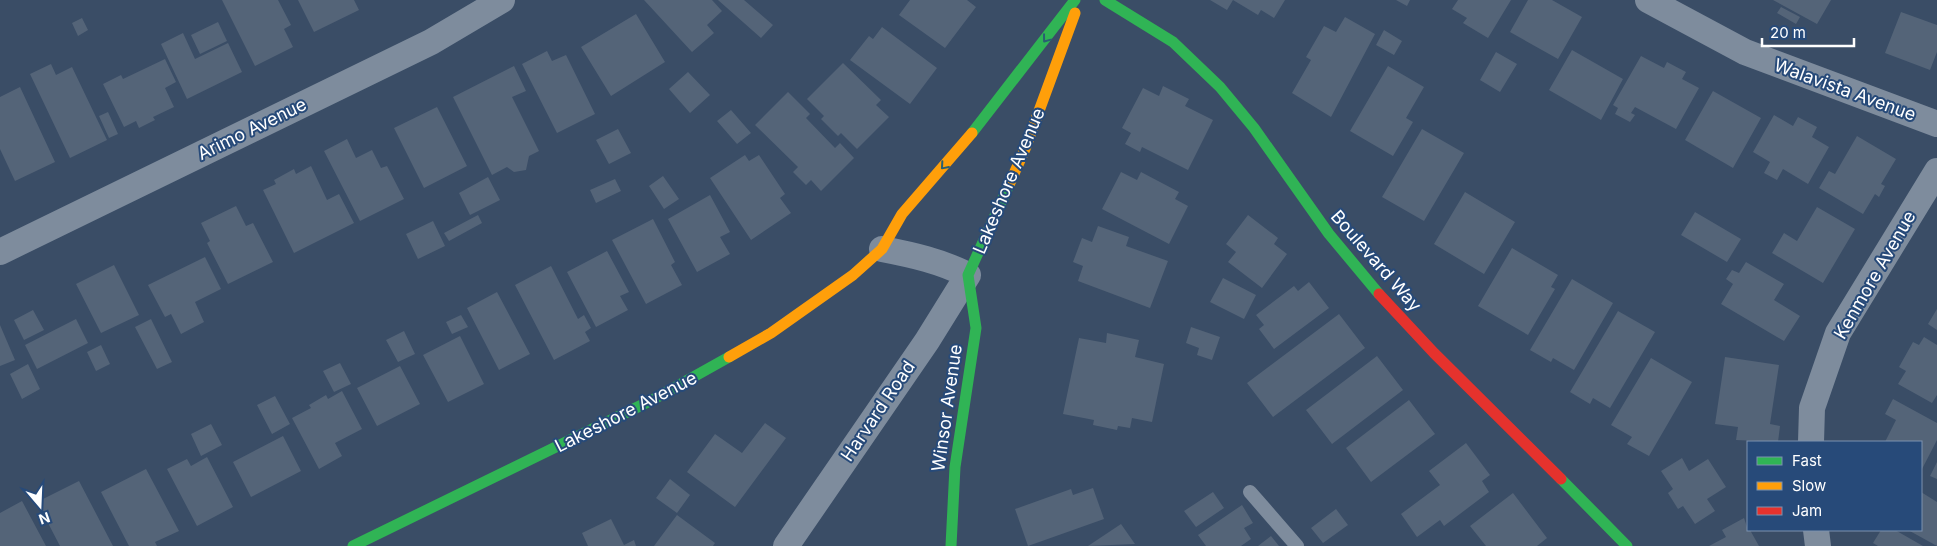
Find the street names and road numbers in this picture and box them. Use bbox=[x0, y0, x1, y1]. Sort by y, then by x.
street label: Walavista Avenue bbox=[1771, 54, 1919, 125]
street label: Arimo Avenue bbox=[194, 93, 310, 164]
street label: Lakeshore Avenue bbox=[968, 105, 1049, 257]
street label: Boulevard Way bbox=[1327, 206, 1426, 316]
street label: Kenmore Avenue bbox=[1829, 207, 1920, 343]
street label: Winsor Avenue bbox=[927, 343, 966, 473]
street label: Harvard Road bbox=[836, 356, 919, 465]
street label: Lakeshore Avenue bbox=[551, 367, 700, 456]

